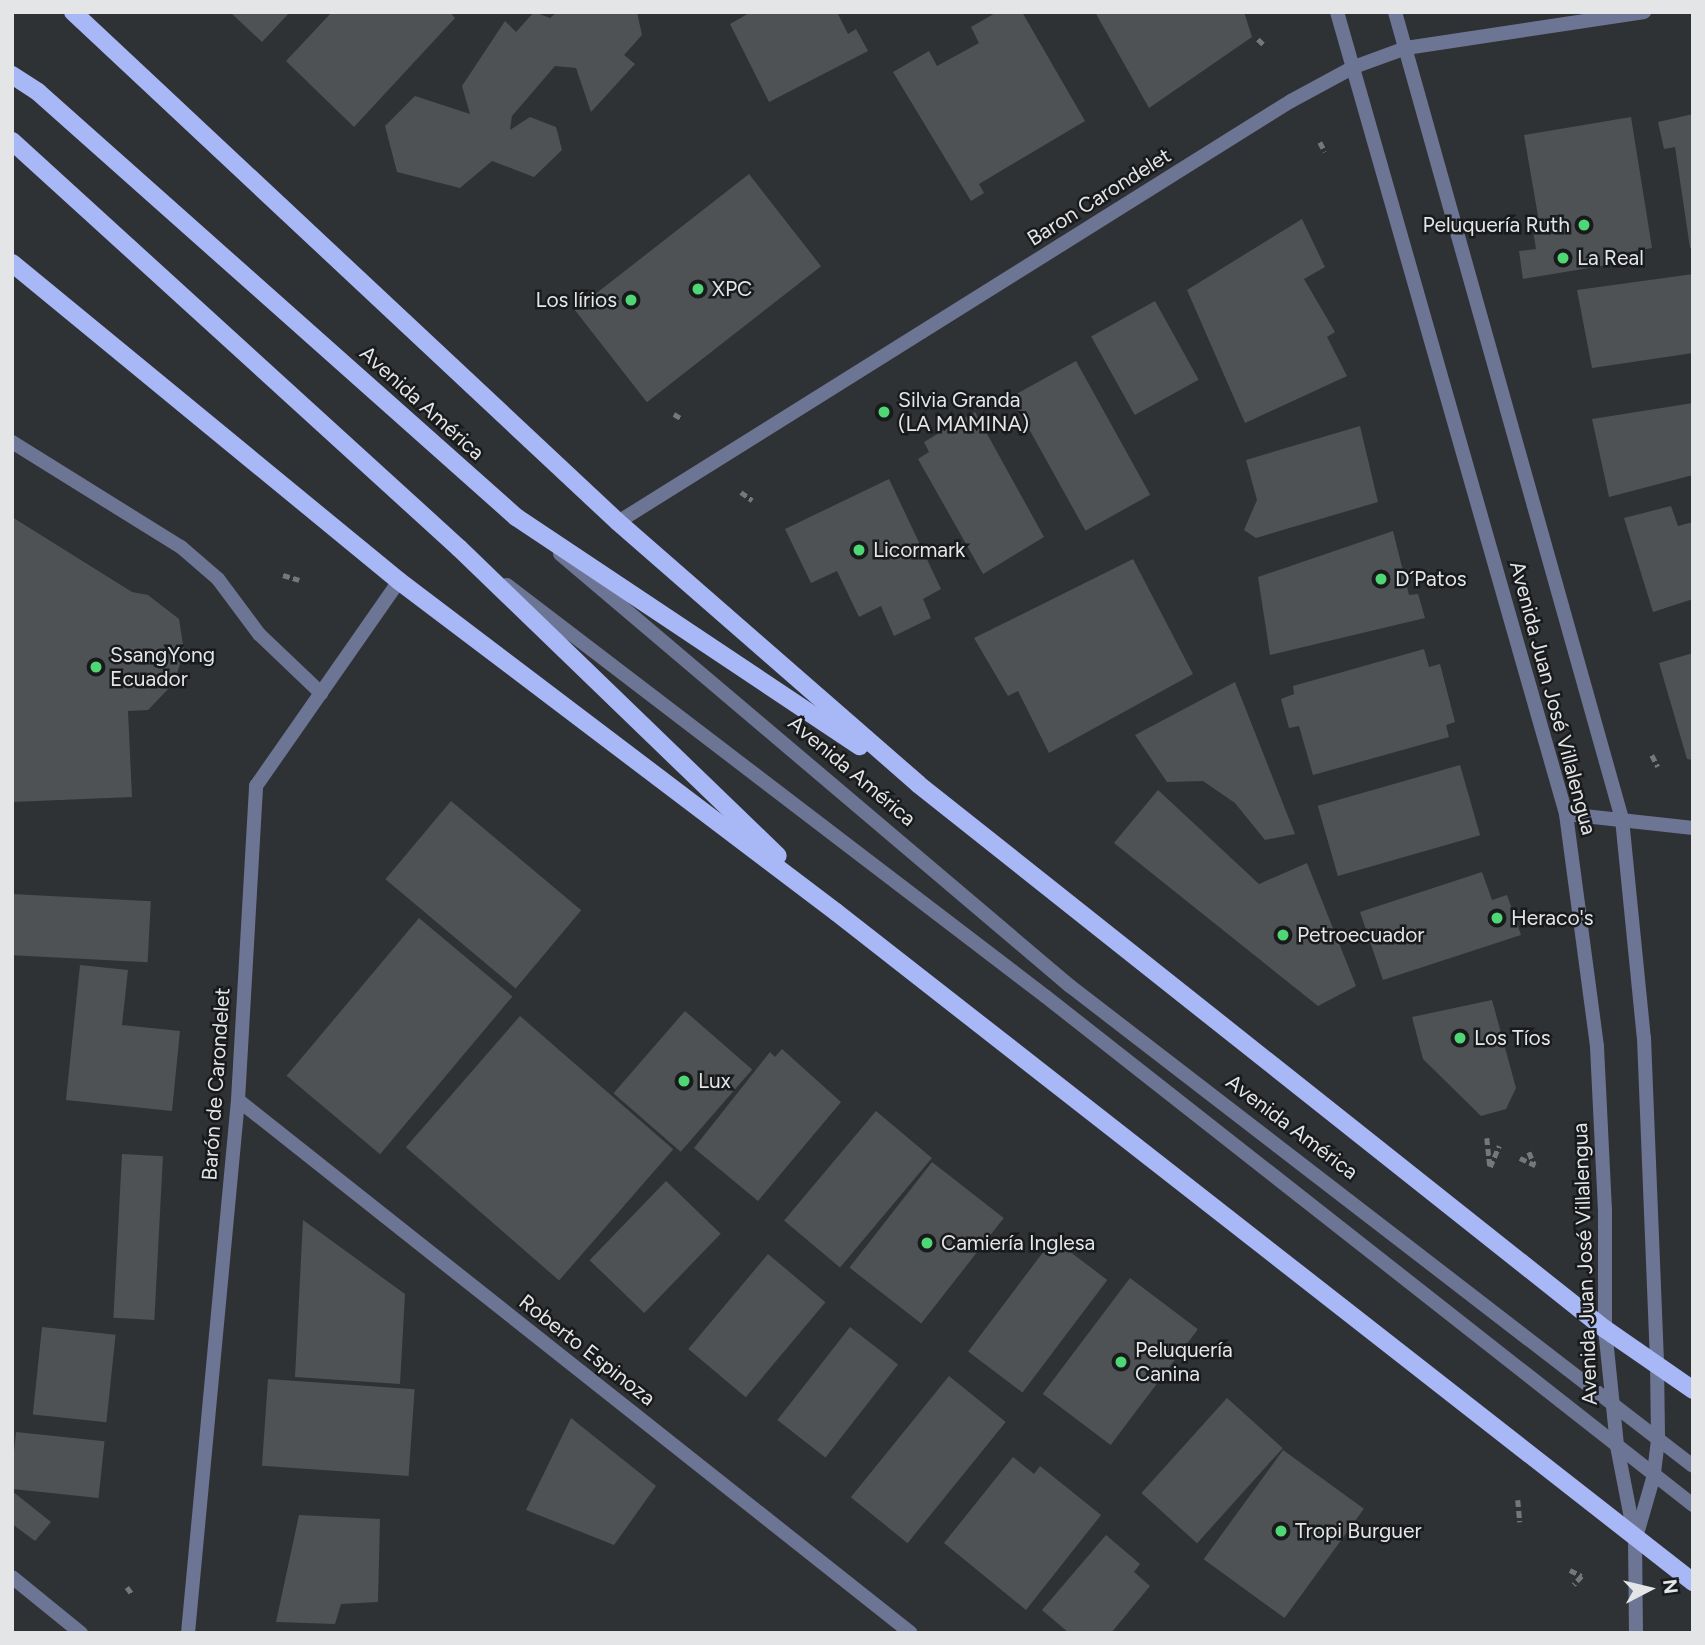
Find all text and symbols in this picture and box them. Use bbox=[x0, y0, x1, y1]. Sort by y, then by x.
street label: Baron Carondelet bbox=[1023, 143, 1175, 251]
place label: Peluquería Ruth bbox=[1423, 212, 1570, 238]
marker: Peluquería Ruth bbox=[1576, 217, 1592, 233]
place label: La Real bbox=[1577, 245, 1644, 271]
marker: La Real bbox=[1555, 250, 1571, 266]
place label: XPC bbox=[712, 276, 752, 302]
marker: XPC bbox=[690, 281, 706, 297]
place label: Los lírios bbox=[535, 287, 617, 313]
marker: Los lírios bbox=[623, 292, 639, 308]
street label: Avenida América bbox=[355, 341, 489, 465]
place label: Silvia Granda (LA MAMINA) bbox=[898, 387, 1029, 437]
marker: Silvia Granda (LA MAMINA) bbox=[876, 404, 892, 420]
place label: Licormark bbox=[873, 537, 965, 563]
marker: Licormark bbox=[851, 542, 867, 558]
street label: Avenida Juan José Villalengua bbox=[1504, 558, 1602, 838]
place label: D´Patos bbox=[1395, 566, 1467, 592]
marker: D´Patos bbox=[1373, 571, 1389, 587]
place label: SsangYong Ecuador bbox=[110, 642, 215, 692]
marker: SsangYong Ecuador bbox=[88, 659, 104, 675]
street label: Avenida América bbox=[783, 710, 921, 832]
place label: Heraco's bbox=[1511, 905, 1594, 931]
marker: Heraco's bbox=[1489, 910, 1505, 926]
place label: Petroecuador bbox=[1297, 922, 1424, 948]
marker: Petroecuador bbox=[1275, 927, 1291, 943]
street label: Barón de Carondelet bbox=[197, 987, 235, 1181]
place label: Los Tíos bbox=[1474, 1025, 1551, 1051]
marker: Los Tíos bbox=[1452, 1030, 1468, 1046]
place label: Lux bbox=[698, 1068, 731, 1094]
street label: Avenida América bbox=[1221, 1069, 1363, 1185]
marker: Lux bbox=[676, 1073, 692, 1089]
street label: Avenida Juan José Villalengua bbox=[1567, 1122, 1603, 1406]
place label: Camiería Inglesa bbox=[941, 1230, 1095, 1256]
marker: Camiería Inglesa bbox=[919, 1235, 935, 1251]
street label: Roberto Espinoza bbox=[514, 1289, 660, 1411]
place label: Peluquería Canina bbox=[1135, 1337, 1233, 1387]
marker: Peluquería Canina bbox=[1113, 1354, 1129, 1370]
place label: Tropi Burguer bbox=[1295, 1518, 1422, 1544]
marker: Tropi Burguer bbox=[1273, 1523, 1289, 1539]
north arrow bbox=[1614, 1554, 1684, 1624]
text: N bbox=[1658, 1578, 1683, 1595]

